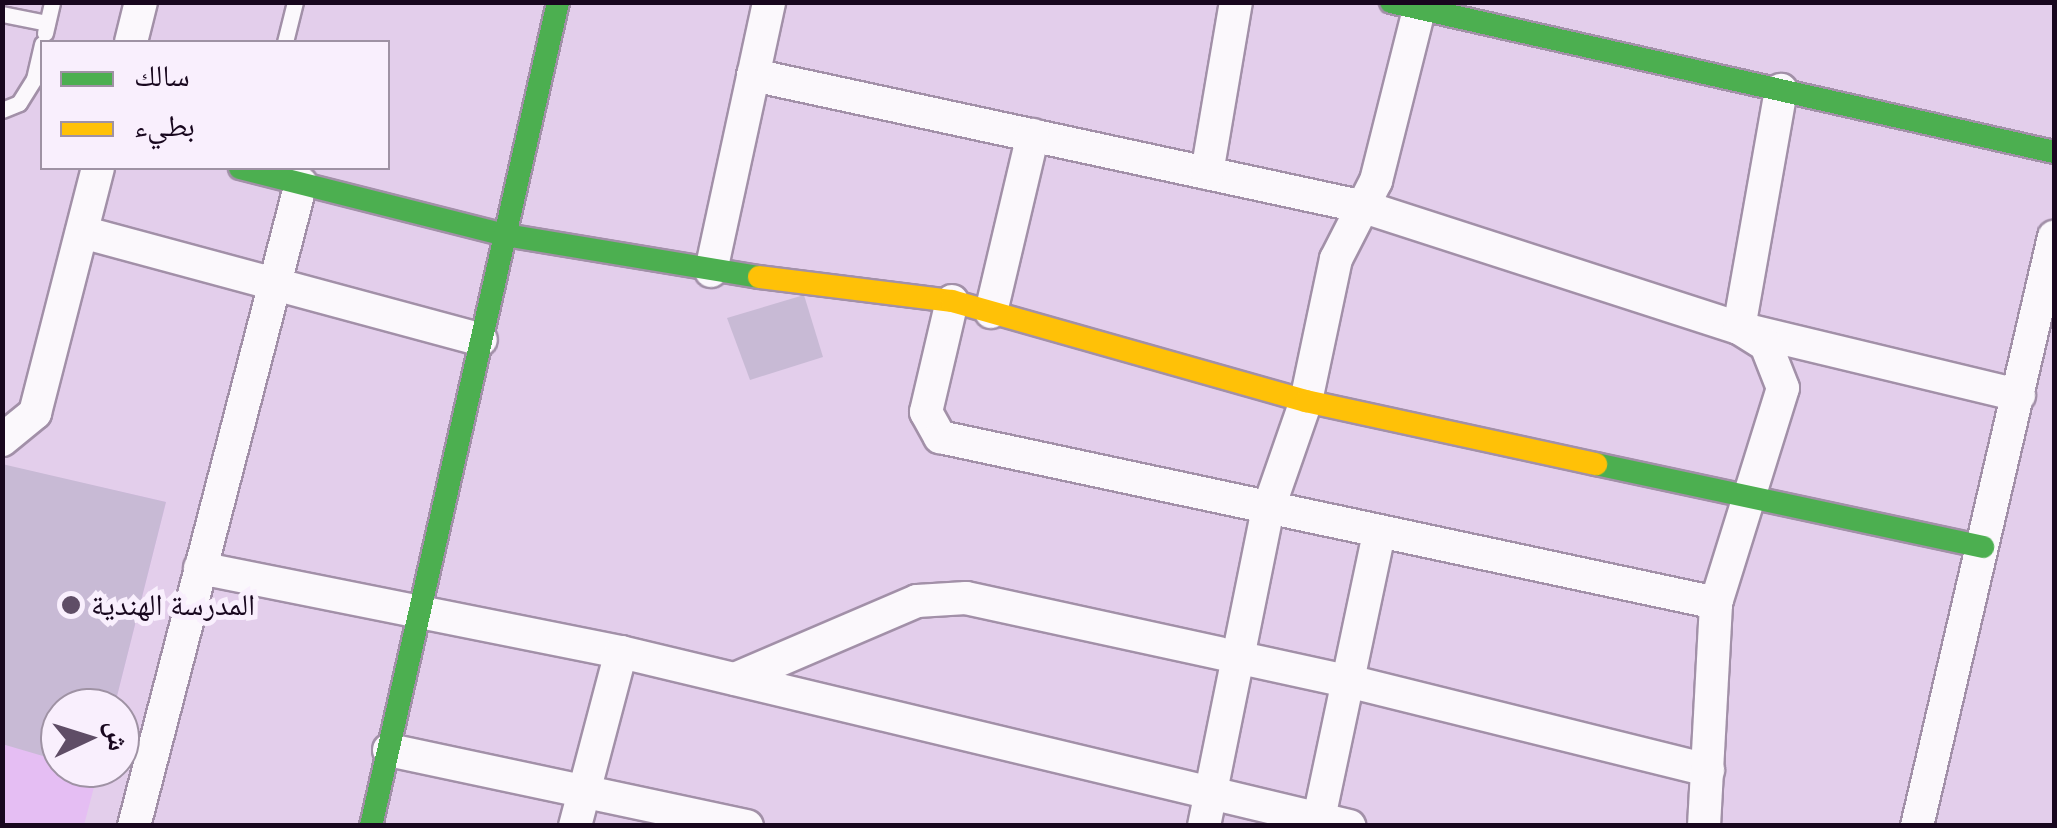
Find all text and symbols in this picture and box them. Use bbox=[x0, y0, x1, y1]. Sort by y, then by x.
legend bbox=[40, 40, 390, 170]
text: سالك bbox=[134, 57, 190, 94]
text: بطيء bbox=[134, 107, 195, 144]
place label: المدرسة الهندية bbox=[91, 587, 255, 623]
marker: المدرسة الهندية bbox=[60, 594, 82, 616]
north arrow bbox=[40, 688, 140, 788]
text: ش bbox=[100, 720, 136, 752]

